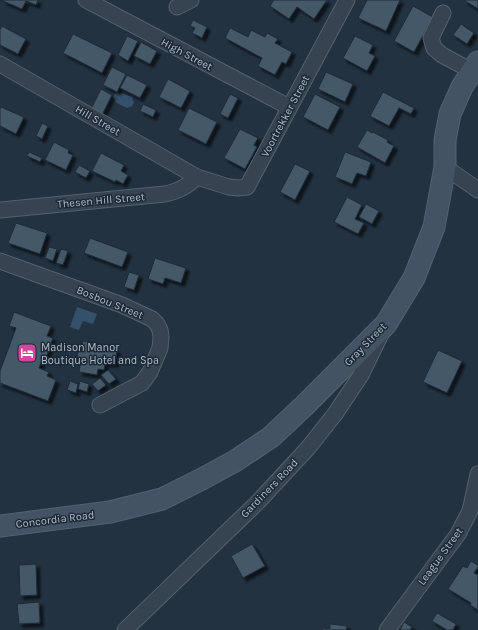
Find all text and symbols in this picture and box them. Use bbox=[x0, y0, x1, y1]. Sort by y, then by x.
street label: High Street bbox=[159, 35, 215, 73]
street label: Voortrekker Street bbox=[258, 73, 312, 159]
street label: Hill Street bbox=[73, 102, 122, 138]
street label: Thesen Hill Street bbox=[57, 190, 145, 211]
street label: Bosbou Street bbox=[75, 283, 145, 322]
street label: Gray Street bbox=[342, 320, 389, 369]
place label: Madison Manor Boutique Hotel and Spa bbox=[41, 341, 159, 367]
hotel icon: Madison Manor Boutique Hotel and Spa bbox=[16, 342, 38, 364]
street label: Gardiners Road bbox=[238, 456, 301, 521]
street label: Concordia Road bbox=[15, 508, 95, 531]
street label: League Street bbox=[415, 525, 466, 588]

